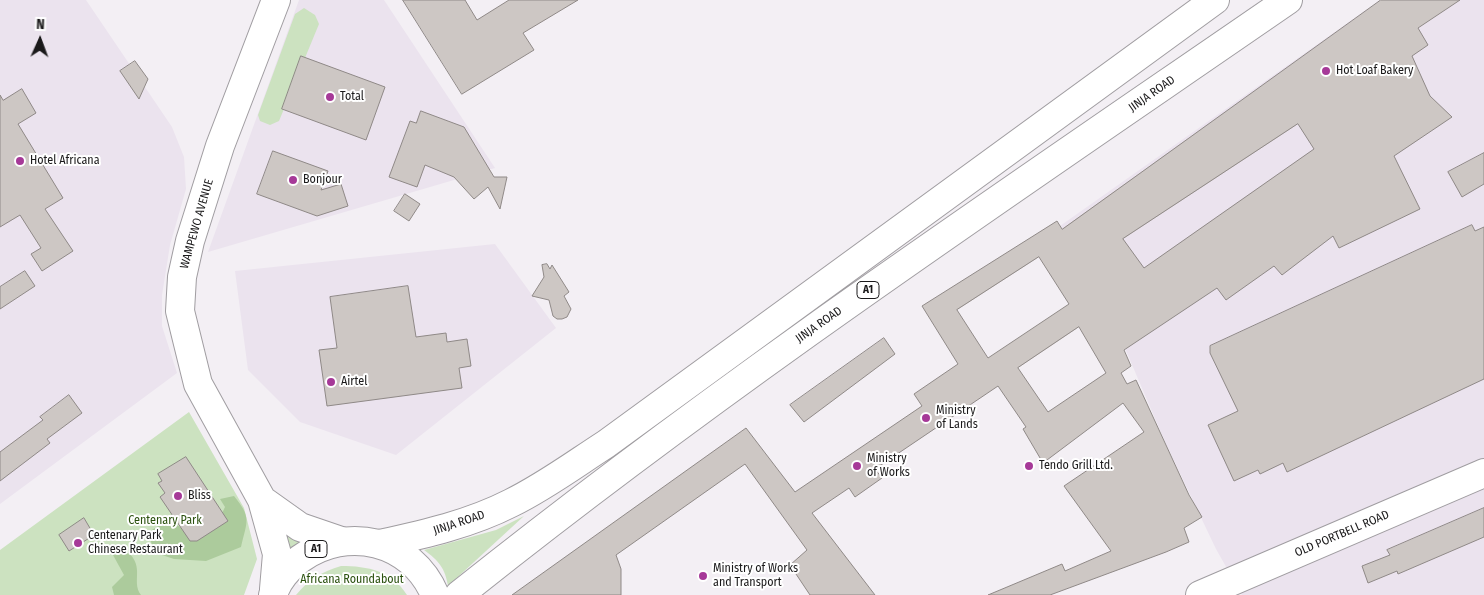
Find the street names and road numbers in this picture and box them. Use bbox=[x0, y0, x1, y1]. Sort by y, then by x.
street label: JINJA ROAD bbox=[1126, 73, 1178, 115]
street label: WAMPEWO AVENUE bbox=[177, 177, 217, 271]
road number: A1 bbox=[857, 282, 879, 298]
street label: JINJA ROAD bbox=[793, 304, 845, 346]
street label: JINJA ROAD bbox=[431, 508, 487, 538]
street label: OLD PORTBELL ROAD bbox=[1293, 508, 1391, 560]
road number: A1 bbox=[305, 540, 327, 558]

